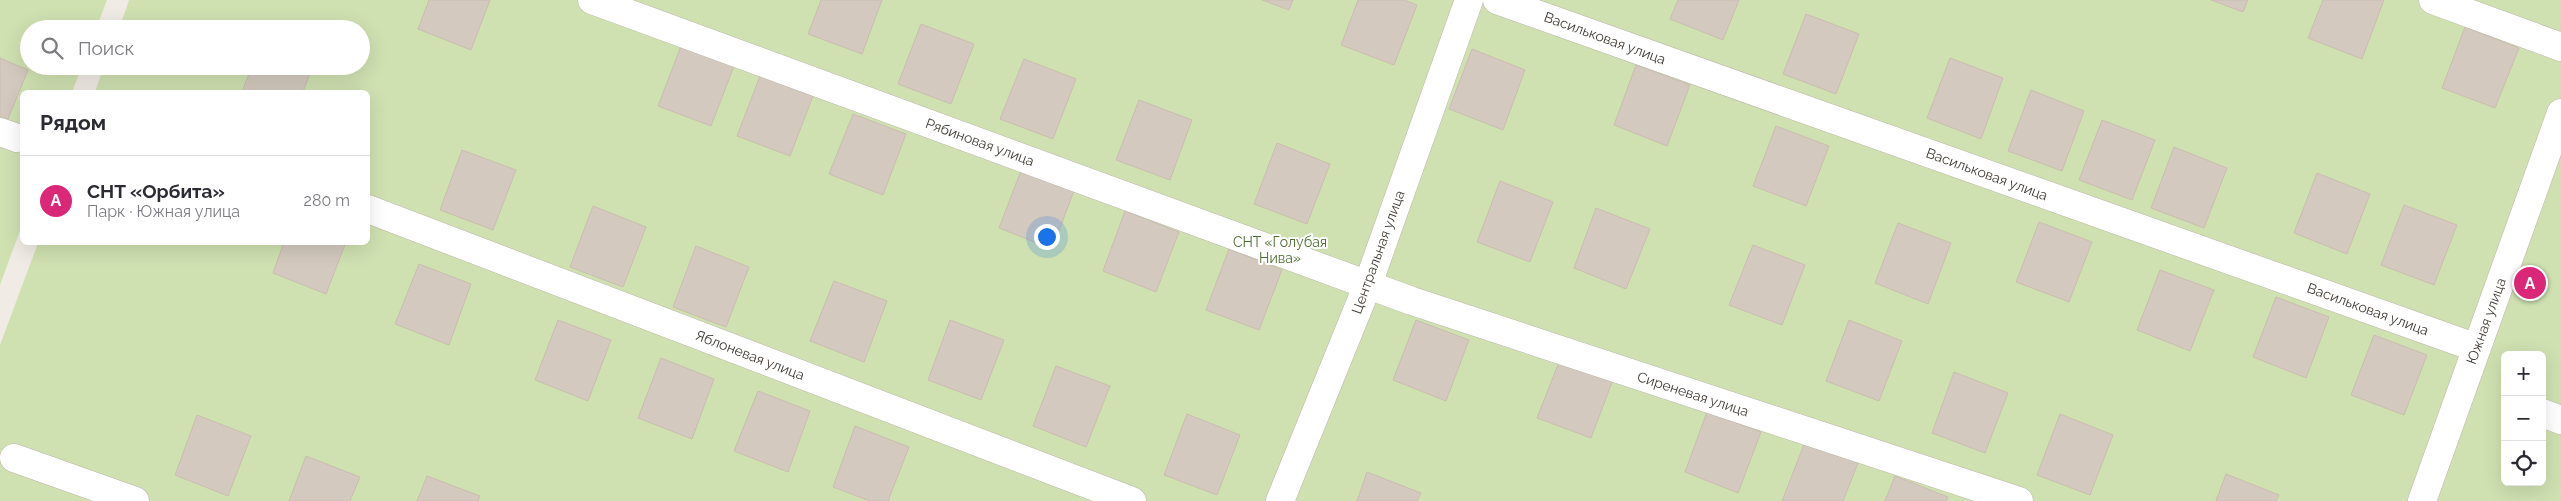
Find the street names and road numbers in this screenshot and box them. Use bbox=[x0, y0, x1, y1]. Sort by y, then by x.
street label: Васильковая улица bbox=[1542, 9, 1668, 67]
street label: Рябиновая улица bbox=[924, 115, 1036, 169]
street label: Васильковая улица bbox=[1924, 145, 2050, 203]
street label: Центральная улица bbox=[1348, 188, 1408, 316]
street label: Южная улица bbox=[2463, 276, 2509, 366]
street label: Васильковая улица bbox=[2305, 280, 2431, 338]
street label: Яблоневая улица bbox=[693, 327, 807, 383]
street label: Сиреневая улица bbox=[1635, 368, 1751, 420]

